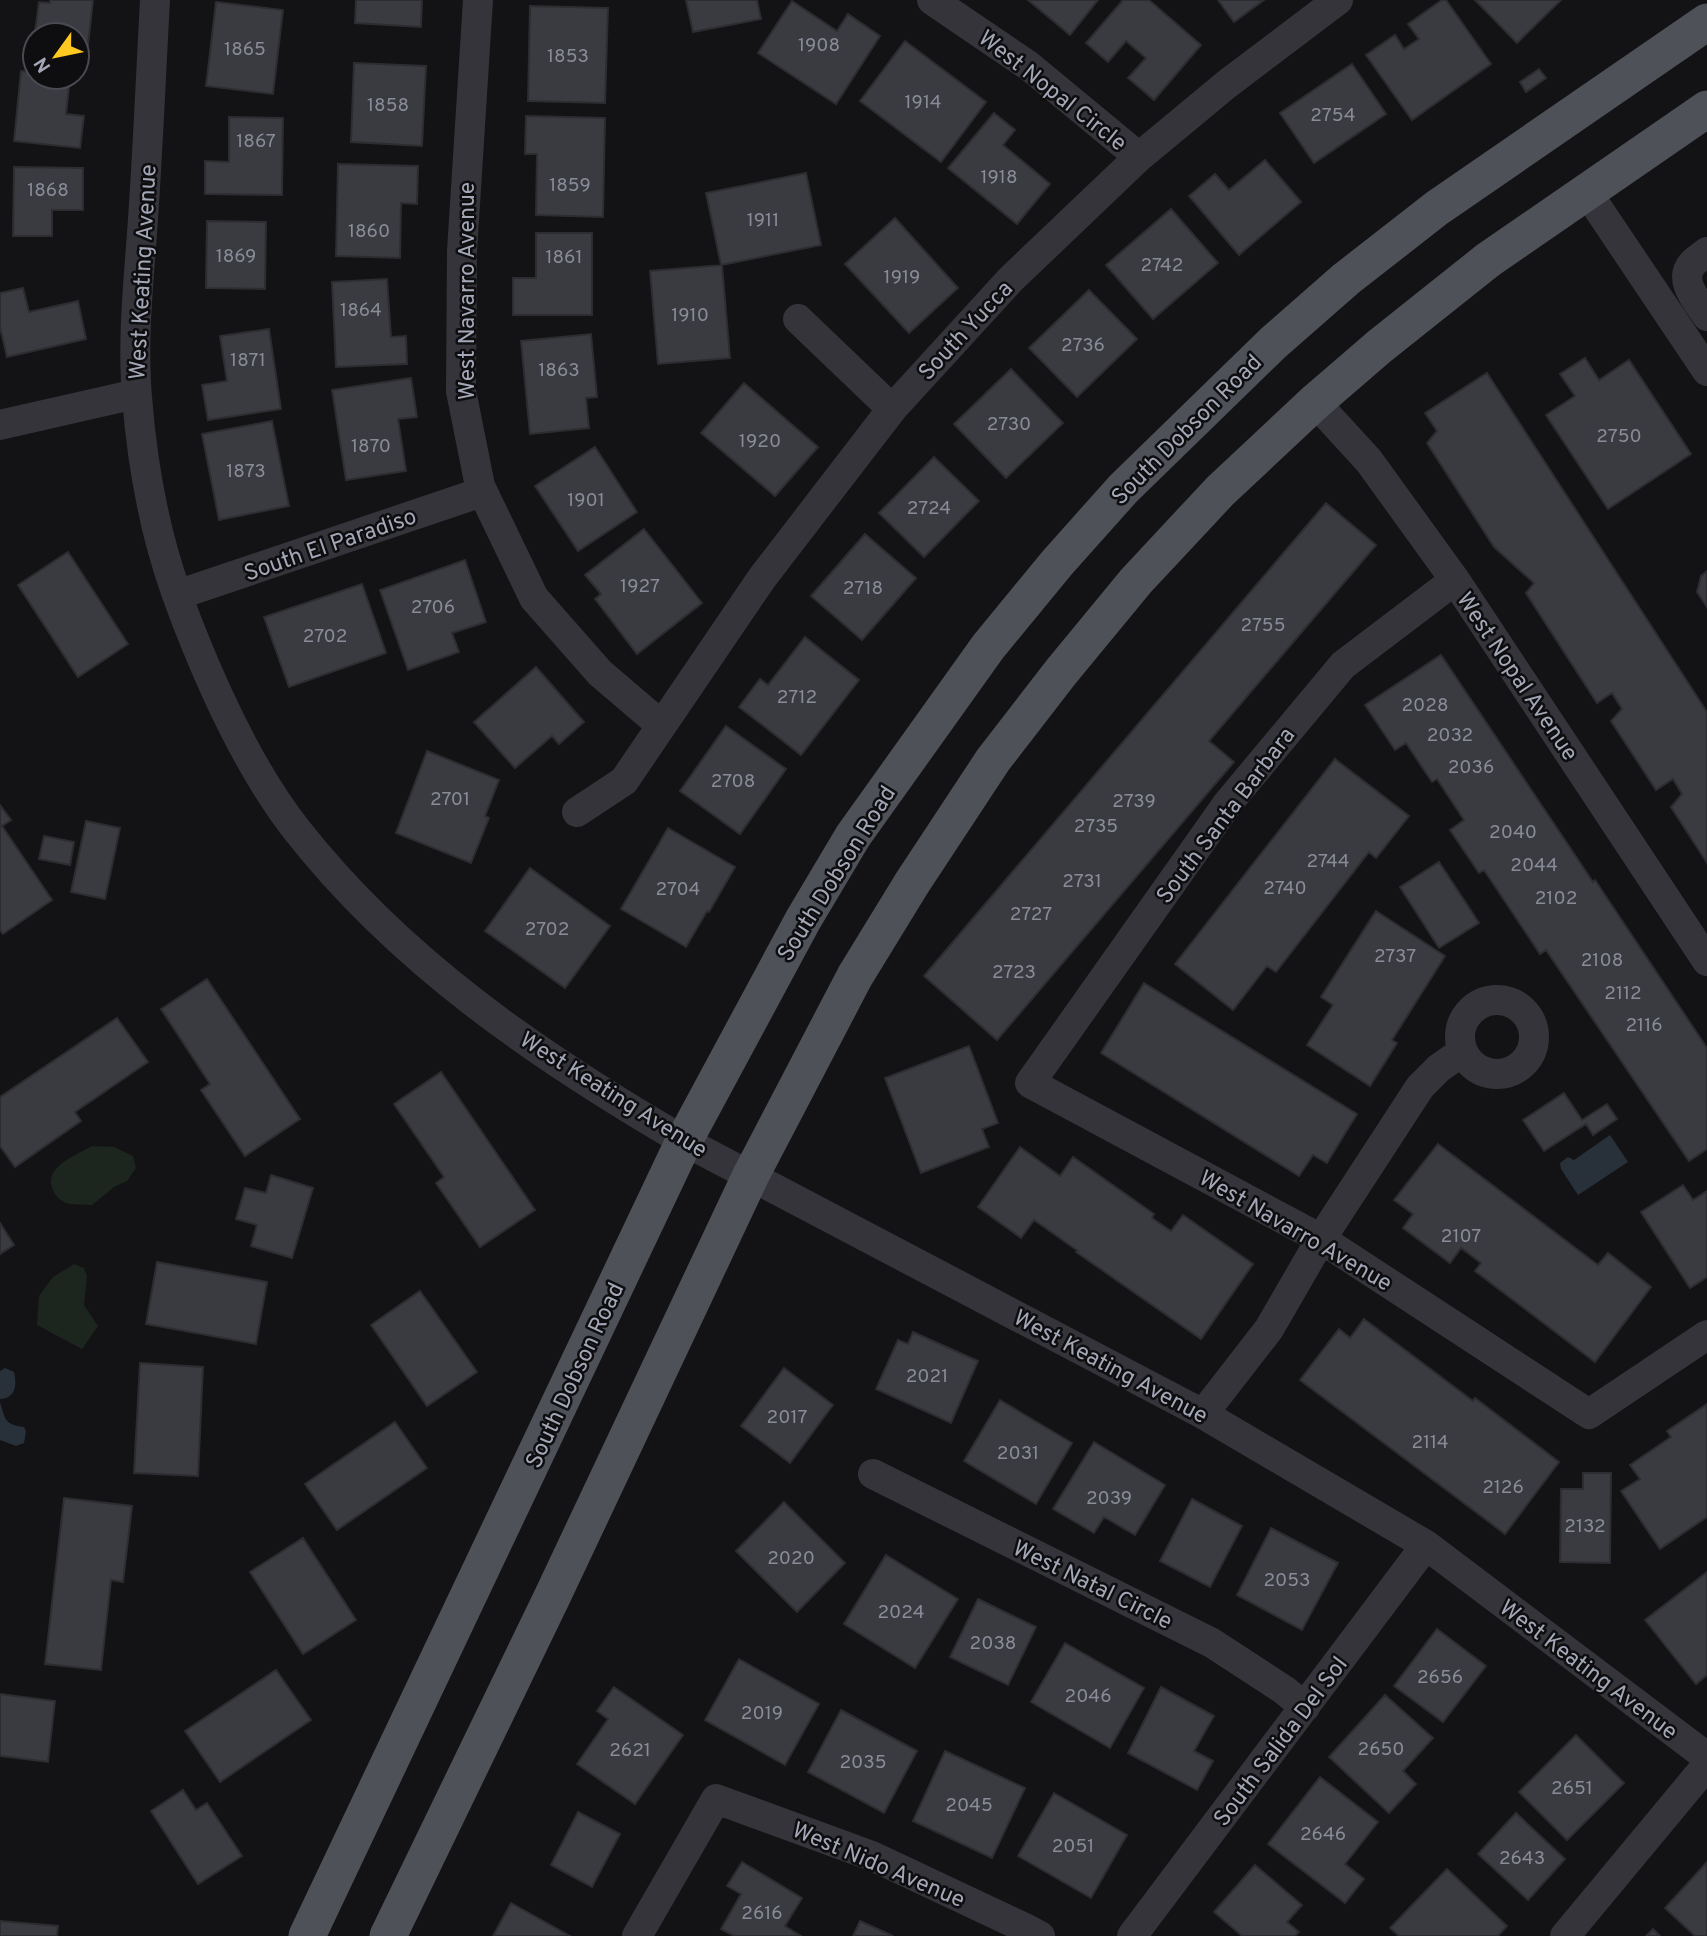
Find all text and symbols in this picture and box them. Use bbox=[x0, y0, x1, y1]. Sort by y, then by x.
north arrow bbox=[21, 21, 91, 91]
street label: West Nopal Circle bbox=[971, 25, 1132, 159]
house number: 1908 bbox=[798, 34, 840, 58]
house number: 1865 bbox=[224, 38, 266, 62]
house number: 1853 bbox=[547, 45, 589, 69]
text: N bbox=[30, 52, 57, 76]
house number: 1914 bbox=[905, 91, 941, 115]
house number: 1858 bbox=[367, 94, 409, 118]
house number: 2754 bbox=[1310, 104, 1356, 128]
house number: 1867 bbox=[236, 130, 276, 154]
street label: West Keating Avenue bbox=[124, 164, 165, 381]
house number: 1918 bbox=[980, 166, 1018, 190]
house number: 1859 bbox=[549, 174, 591, 198]
house number: 1868 bbox=[27, 179, 69, 203]
street label: West Navarro Avenue bbox=[454, 182, 483, 400]
house number: 1911 bbox=[747, 209, 779, 233]
house number: 1860 bbox=[348, 220, 390, 244]
house number: 1869 bbox=[216, 245, 256, 269]
house number: 1861 bbox=[545, 246, 583, 270]
house number: 2742 bbox=[1141, 254, 1183, 278]
house number: 1919 bbox=[884, 266, 920, 290]
street label: South Yucca bbox=[913, 276, 1020, 388]
house number: 1864 bbox=[340, 299, 382, 323]
house number: 1910 bbox=[671, 304, 709, 328]
house number: 2736 bbox=[1061, 334, 1105, 358]
house number: 1871 bbox=[230, 349, 266, 373]
street label: South Dobson Road bbox=[1106, 349, 1269, 512]
house number: 1863 bbox=[538, 359, 580, 383]
house number: 2730 bbox=[987, 413, 1031, 437]
house number: 2750 bbox=[1596, 425, 1642, 449]
house number: 1920 bbox=[739, 430, 781, 454]
house number: 1870 bbox=[351, 435, 391, 459]
house number: 1873 bbox=[226, 460, 266, 484]
house number: 1901 bbox=[567, 489, 605, 513]
house number: 2724 bbox=[907, 497, 951, 521]
street label: South El Paradiso bbox=[241, 503, 421, 589]
house number: 1927 bbox=[620, 575, 660, 599]
house number: 2718 bbox=[843, 577, 883, 601]
street label: West Nopal Avenue bbox=[1449, 587, 1583, 767]
house number: 2706 bbox=[411, 596, 455, 620]
house number: 2755 bbox=[1241, 614, 1285, 638]
house number: 2702 bbox=[303, 625, 347, 649]
house number: 2712 bbox=[777, 686, 817, 710]
house number: 2028 bbox=[1401, 694, 1449, 718]
street label: South Santa Barbara bbox=[1151, 723, 1303, 910]
house number: 2032 bbox=[1427, 724, 1473, 748]
house number: 2036 bbox=[1448, 756, 1494, 780]
house number: 2708 bbox=[711, 770, 755, 794]
street label: South Dobson Road bbox=[772, 781, 904, 967]
house number: 2701 bbox=[430, 788, 470, 812]
house number: 2739 bbox=[1112, 790, 1156, 814]
house number: 2735 bbox=[1074, 815, 1118, 839]
house number: 2040 bbox=[1489, 821, 1537, 845]
house number: 2744 bbox=[1306, 850, 1350, 874]
house number: 2044 bbox=[1510, 854, 1558, 878]
house number: 2731 bbox=[1062, 870, 1102, 894]
house number: 2740 bbox=[1263, 877, 1307, 901]
house number: 2704 bbox=[656, 878, 700, 902]
house number: 2102 bbox=[1535, 887, 1577, 911]
house number: 2727 bbox=[1010, 903, 1052, 927]
house number: 2702 bbox=[525, 918, 569, 942]
house number: 2737 bbox=[1374, 945, 1416, 969]
house number: 2108 bbox=[1581, 949, 1623, 973]
house number: 2723 bbox=[992, 961, 1036, 985]
house number: 2112 bbox=[1604, 982, 1642, 1006]
house number: 2116 bbox=[1625, 1014, 1663, 1038]
street label: West Keating Avenue bbox=[513, 1027, 712, 1166]
street label: West Navarro Avenue bbox=[1193, 1165, 1397, 1299]
house number: 2107 bbox=[1441, 1225, 1481, 1249]
street label: South Dobson Road bbox=[521, 1279, 632, 1474]
street label: West Keating Avenue bbox=[1008, 1305, 1212, 1432]
house number: 2021 bbox=[906, 1365, 948, 1389]
house number: 2017 bbox=[767, 1406, 807, 1430]
house number: 2114 bbox=[1411, 1431, 1449, 1455]
house number: 2031 bbox=[997, 1442, 1039, 1466]
house number: 2126 bbox=[1482, 1476, 1524, 1500]
house number: 2039 bbox=[1086, 1487, 1132, 1511]
house number: 2132 bbox=[1564, 1515, 1606, 1539]
street label: West Natal Circle bbox=[1007, 1535, 1176, 1637]
house number: 2020 bbox=[767, 1547, 815, 1571]
house number: 2053 bbox=[1263, 1569, 1311, 1593]
street label: West Keating Avenue bbox=[1493, 1594, 1682, 1748]
house number: 2024 bbox=[877, 1601, 925, 1625]
house number: 2038 bbox=[970, 1632, 1016, 1656]
street label: South Salida Del Sol bbox=[1209, 1652, 1355, 1833]
house number: 2656 bbox=[1417, 1666, 1463, 1690]
house number: 2046 bbox=[1065, 1685, 1111, 1709]
house number: 2019 bbox=[741, 1702, 783, 1726]
house number: 2650 bbox=[1358, 1738, 1404, 1762]
house number: 2621 bbox=[609, 1739, 651, 1763]
house number: 2035 bbox=[839, 1751, 887, 1775]
house number: 2651 bbox=[1551, 1777, 1593, 1801]
house number: 2045 bbox=[945, 1794, 993, 1818]
street label: West Nido Avenue bbox=[787, 1817, 969, 1916]
house number: 2646 bbox=[1300, 1823, 1346, 1847]
house number: 2051 bbox=[1052, 1835, 1094, 1859]
house number: 2643 bbox=[1499, 1847, 1545, 1871]
house number: 2616 bbox=[741, 1902, 783, 1926]

